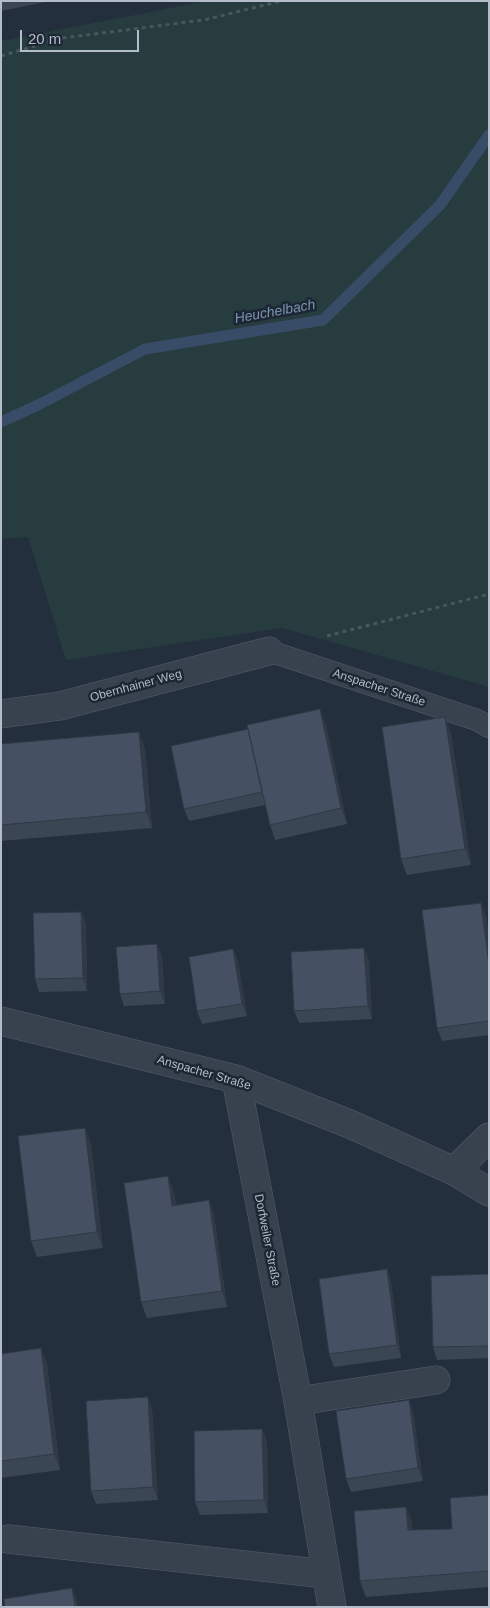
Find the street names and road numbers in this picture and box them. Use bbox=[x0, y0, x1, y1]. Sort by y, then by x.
street label: Anspacher Straße bbox=[331, 666, 427, 710]
street label: Obernhainer Weg bbox=[88, 667, 184, 705]
street label: Anspacher Straße bbox=[156, 1053, 252, 1093]
street label: Dorfweiler Straße bbox=[251, 1193, 283, 1287]

